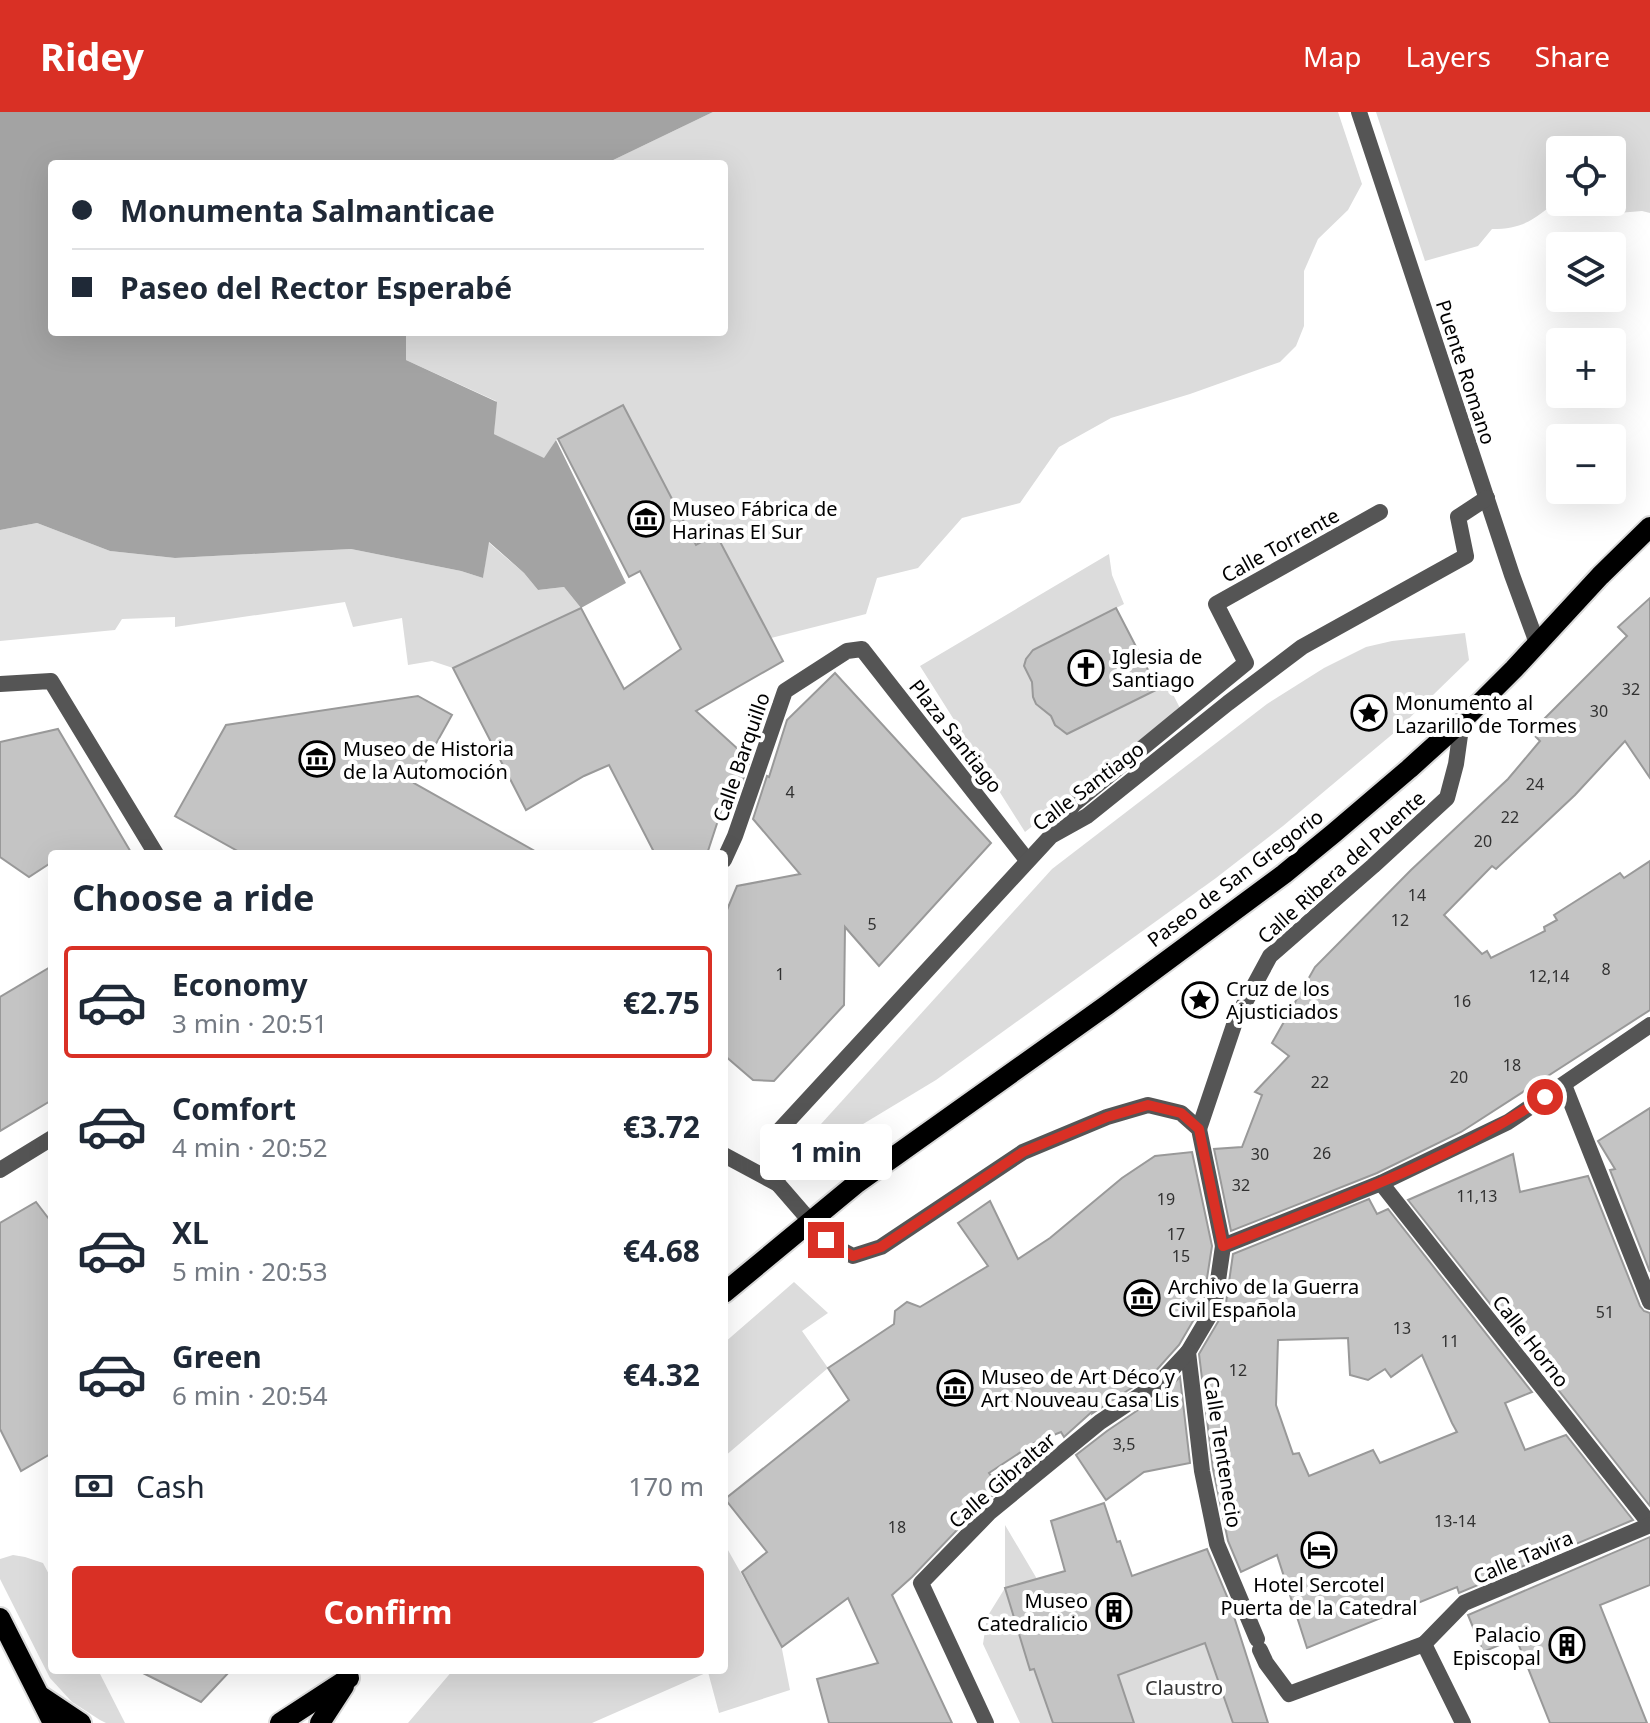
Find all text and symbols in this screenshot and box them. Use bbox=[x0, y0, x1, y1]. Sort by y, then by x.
text: Ridey bbox=[40, 30, 144, 82]
text: Map bbox=[1303, 37, 1361, 75]
text: Layers bbox=[1405, 37, 1491, 75]
text: Share bbox=[1535, 37, 1610, 75]
map controls bbox=[1546, 136, 1626, 504]
button: locate bbox=[1546, 136, 1626, 216]
text: Monumenta Salmanticae bbox=[120, 190, 495, 231]
button: layers bbox=[1546, 232, 1626, 312]
text: Paseo del Rector Esperabé bbox=[120, 267, 512, 308]
street label: Puente Romano bbox=[1430, 296, 1502, 448]
button: + bbox=[1546, 328, 1626, 408]
button: − bbox=[1546, 424, 1626, 504]
place label: Museo Fábrica de Harinas El Sur bbox=[672, 495, 838, 545]
museum icon: Museo Fábrica de Harinas El Sur bbox=[627, 500, 665, 538]
street label: Calle Torrente bbox=[1216, 501, 1344, 589]
place label: Iglesia de Santiago bbox=[1112, 643, 1202, 693]
church icon: Iglesia de Santiago bbox=[1067, 649, 1105, 687]
street label: Plaza Santiago bbox=[903, 674, 1009, 798]
house number: 32 bbox=[1622, 678, 1640, 700]
street label: Calle Barquillo bbox=[706, 689, 776, 825]
place label: Monumento al Lazarillo de Tormes bbox=[1395, 689, 1577, 739]
place icon: Monumento al Lazarillo de Tormes bbox=[1350, 694, 1388, 732]
house number: 30 bbox=[1590, 700, 1608, 722]
place label: Museo de Historia de la Automoción bbox=[343, 735, 514, 785]
street label: Calle Santiago bbox=[1027, 735, 1149, 837]
museum icon: Museo de Historia de la Automoción bbox=[298, 740, 336, 778]
house number: 24 bbox=[1526, 773, 1544, 795]
house number: 4 bbox=[785, 781, 795, 803]
street label: Calle Ribera del Puente bbox=[1251, 784, 1431, 950]
street label: Paseo de San Gregorio bbox=[1142, 803, 1328, 953]
house number: 22 bbox=[1501, 806, 1519, 828]
house number: 20 bbox=[1474, 830, 1492, 852]
text: Choose a ride bbox=[72, 873, 314, 922]
house number: 14 bbox=[1408, 884, 1426, 906]
house number: 12 bbox=[1391, 909, 1409, 931]
house number: 5 bbox=[867, 913, 877, 935]
house number: 8 bbox=[1601, 958, 1611, 980]
house number: 1 bbox=[775, 963, 785, 985]
text: Economy bbox=[172, 964, 308, 1005]
house number: 12,14 bbox=[1529, 965, 1569, 987]
icon: car bbox=[76, 966, 148, 1038]
place label: Cruz de los Ajusticiados bbox=[1226, 975, 1338, 1025]
place icon: Cruz de los Ajusticiados bbox=[1181, 981, 1219, 1019]
text: €2.75 bbox=[623, 982, 700, 1023]
house number: 16 bbox=[1453, 990, 1471, 1012]
text: 3 min · 20:51 bbox=[172, 1005, 328, 1041]
house number: 18 bbox=[1503, 1054, 1521, 1076]
house number: 20 bbox=[1450, 1066, 1468, 1088]
house number: 22 bbox=[1311, 1071, 1329, 1093]
route start bbox=[1527, 1079, 1563, 1115]
text: Comfort bbox=[172, 1088, 296, 1129]
icon: car bbox=[76, 1090, 148, 1162]
text: €3.72 bbox=[623, 1106, 700, 1147]
callout: 1 min bbox=[760, 1124, 892, 1180]
text: 4 min · 20:52 bbox=[172, 1129, 328, 1165]
text: 1 min bbox=[790, 1134, 862, 1170]
house number: 26 bbox=[1313, 1142, 1331, 1164]
house number: 30 bbox=[1251, 1143, 1269, 1165]
house number: 32 bbox=[1232, 1174, 1250, 1196]
house number: 11,13 bbox=[1457, 1185, 1497, 1207]
house number: 19 bbox=[1157, 1188, 1175, 1210]
text: XL bbox=[172, 1212, 209, 1253]
icon: car bbox=[76, 1214, 148, 1286]
route end bbox=[808, 1222, 844, 1258]
house number: 17 bbox=[1167, 1223, 1185, 1245]
text: €4.68 bbox=[623, 1230, 700, 1271]
house number: 15 bbox=[1172, 1245, 1190, 1267]
text: 5 min · 20:53 bbox=[172, 1253, 328, 1289]
place label: Archivo de la Guerra Civil Española bbox=[1168, 1273, 1359, 1323]
museum icon: Archivo de la Guerra Civil Española bbox=[1123, 1279, 1161, 1317]
street label: Calle Horno bbox=[1486, 1289, 1576, 1393]
house number: 51 bbox=[1596, 1301, 1614, 1323]
house number: 13 bbox=[1393, 1317, 1411, 1339]
house number: 11 bbox=[1441, 1330, 1459, 1352]
text: Green bbox=[172, 1336, 262, 1377]
icon: car bbox=[76, 1338, 148, 1410]
text: €4.32 bbox=[623, 1354, 700, 1395]
house number: 12 bbox=[1229, 1359, 1247, 1381]
place label: Museo de Art Déco y Art Nouveau Casa Lis bbox=[981, 1363, 1179, 1413]
museum icon: Museo de Art Déco y Art Nouveau Casa Lis bbox=[936, 1369, 974, 1407]
street label: Calle Tentenecio bbox=[1198, 1374, 1248, 1530]
text: 6 min · 20:54 bbox=[172, 1377, 328, 1413]
street label: Calle Gibraltar bbox=[943, 1426, 1061, 1534]
house number: 3,5 bbox=[1113, 1433, 1135, 1455]
icon: cash bbox=[72, 1464, 116, 1508]
text: Cash bbox=[136, 1466, 205, 1507]
text: 170 m bbox=[628, 1468, 704, 1504]
house number: 13-14 bbox=[1434, 1510, 1476, 1532]
house number: 18 bbox=[888, 1516, 906, 1538]
street label: Calle Tavira bbox=[1469, 1524, 1577, 1590]
hotel icon: Hotel Sercotel Puerta de la Catedral bbox=[1300, 1531, 1338, 1569]
button: Confirm bbox=[72, 1566, 704, 1658]
place label: Hotel Sercotel Puerta de la Catedral bbox=[1221, 1571, 1417, 1621]
place label: Museo Catedralicio bbox=[977, 1587, 1088, 1637]
building icon: Museo Catedralicio bbox=[1095, 1592, 1133, 1630]
place label: Palacio Episcopal bbox=[1452, 1621, 1541, 1671]
building icon: Palacio Episcopal bbox=[1548, 1626, 1586, 1664]
park label: Claustro bbox=[1145, 1674, 1223, 1701]

